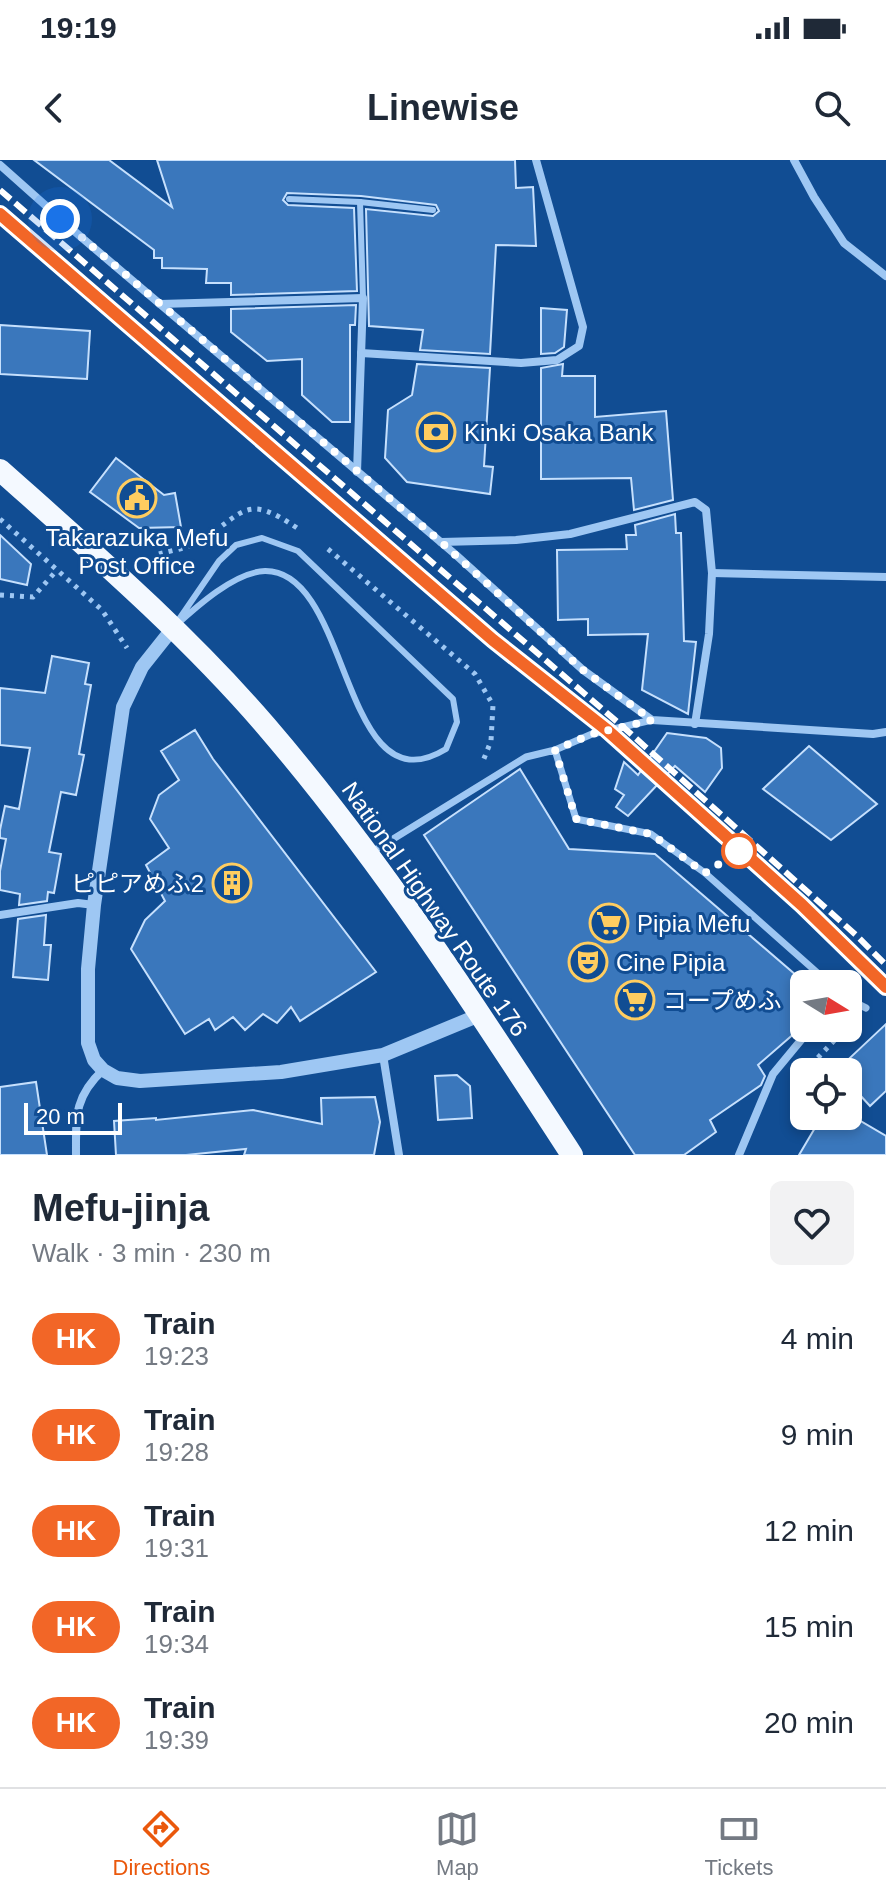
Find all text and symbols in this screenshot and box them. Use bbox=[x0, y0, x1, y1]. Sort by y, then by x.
text: 19:19 bbox=[40, 11, 117, 44]
icon: back bbox=[32, 86, 76, 130]
icon: search bbox=[810, 86, 854, 130]
text: Linewise bbox=[367, 87, 519, 128]
your location bbox=[40, 199, 80, 239]
bank icon: Kinki Osaka Bank bbox=[415, 411, 457, 453]
place label: Kinki Osaka Bank bbox=[464, 419, 654, 446]
public building icon: Takarazuka Mefu Post Office bbox=[116, 477, 158, 519]
place label: Takarazuka Mefu Post Office bbox=[46, 524, 228, 579]
street label: National Highway Route 176 bbox=[337, 777, 533, 1041]
unlabelled marker bbox=[722, 834, 756, 868]
building icon: ピピアめふ2 bbox=[211, 862, 253, 904]
place label: ピピアめふ2 bbox=[71, 870, 204, 897]
supermarket icon: Pipia Mefu bbox=[588, 902, 630, 944]
place label: Pipia Mefu bbox=[637, 910, 750, 937]
theatre icon: Cine Pipia bbox=[567, 941, 609, 983]
place label: Cine Pipia bbox=[616, 949, 726, 976]
north arrow bbox=[790, 970, 862, 1042]
map controls bbox=[790, 970, 862, 1130]
supermarket icon: コープめふ bbox=[614, 979, 656, 1021]
place label: コープめふ bbox=[663, 987, 782, 1014]
button: locate bbox=[790, 1058, 862, 1130]
scale bar bbox=[24, 1099, 122, 1135]
text: 20 m bbox=[36, 1104, 85, 1129]
button: heart bbox=[770, 1181, 854, 1265]
text: Mefu-jinja bbox=[32, 1187, 209, 1229]
text: Walk · 3 min · 230 m bbox=[32, 1238, 271, 1268]
text: Train bbox=[144, 1307, 216, 1340]
text: 4 min bbox=[781, 1322, 854, 1355]
text: HK bbox=[56, 1323, 96, 1354]
text: 19:23 bbox=[144, 1341, 209, 1371]
text: Train bbox=[144, 1403, 216, 1436]
text: 9 min bbox=[781, 1418, 854, 1451]
text: HK bbox=[56, 1419, 96, 1450]
text: 19:28 bbox=[144, 1437, 209, 1467]
text: Train bbox=[144, 1499, 216, 1532]
text: 12 min bbox=[764, 1514, 854, 1547]
text: HK bbox=[56, 1515, 96, 1546]
text: 19:31 bbox=[144, 1533, 209, 1563]
text: Train bbox=[144, 1595, 216, 1628]
text: 15 min bbox=[764, 1610, 854, 1643]
text: HK bbox=[56, 1611, 96, 1642]
text: 19:34 bbox=[144, 1629, 209, 1659]
text: Train bbox=[144, 1691, 216, 1724]
text: 20 min bbox=[764, 1706, 854, 1739]
text: HK bbox=[56, 1707, 96, 1738]
text: 19:39 bbox=[144, 1725, 209, 1755]
tab: Directions bbox=[113, 1807, 210, 1881]
tab: Map bbox=[435, 1807, 479, 1881]
tab: Tickets bbox=[705, 1807, 773, 1881]

